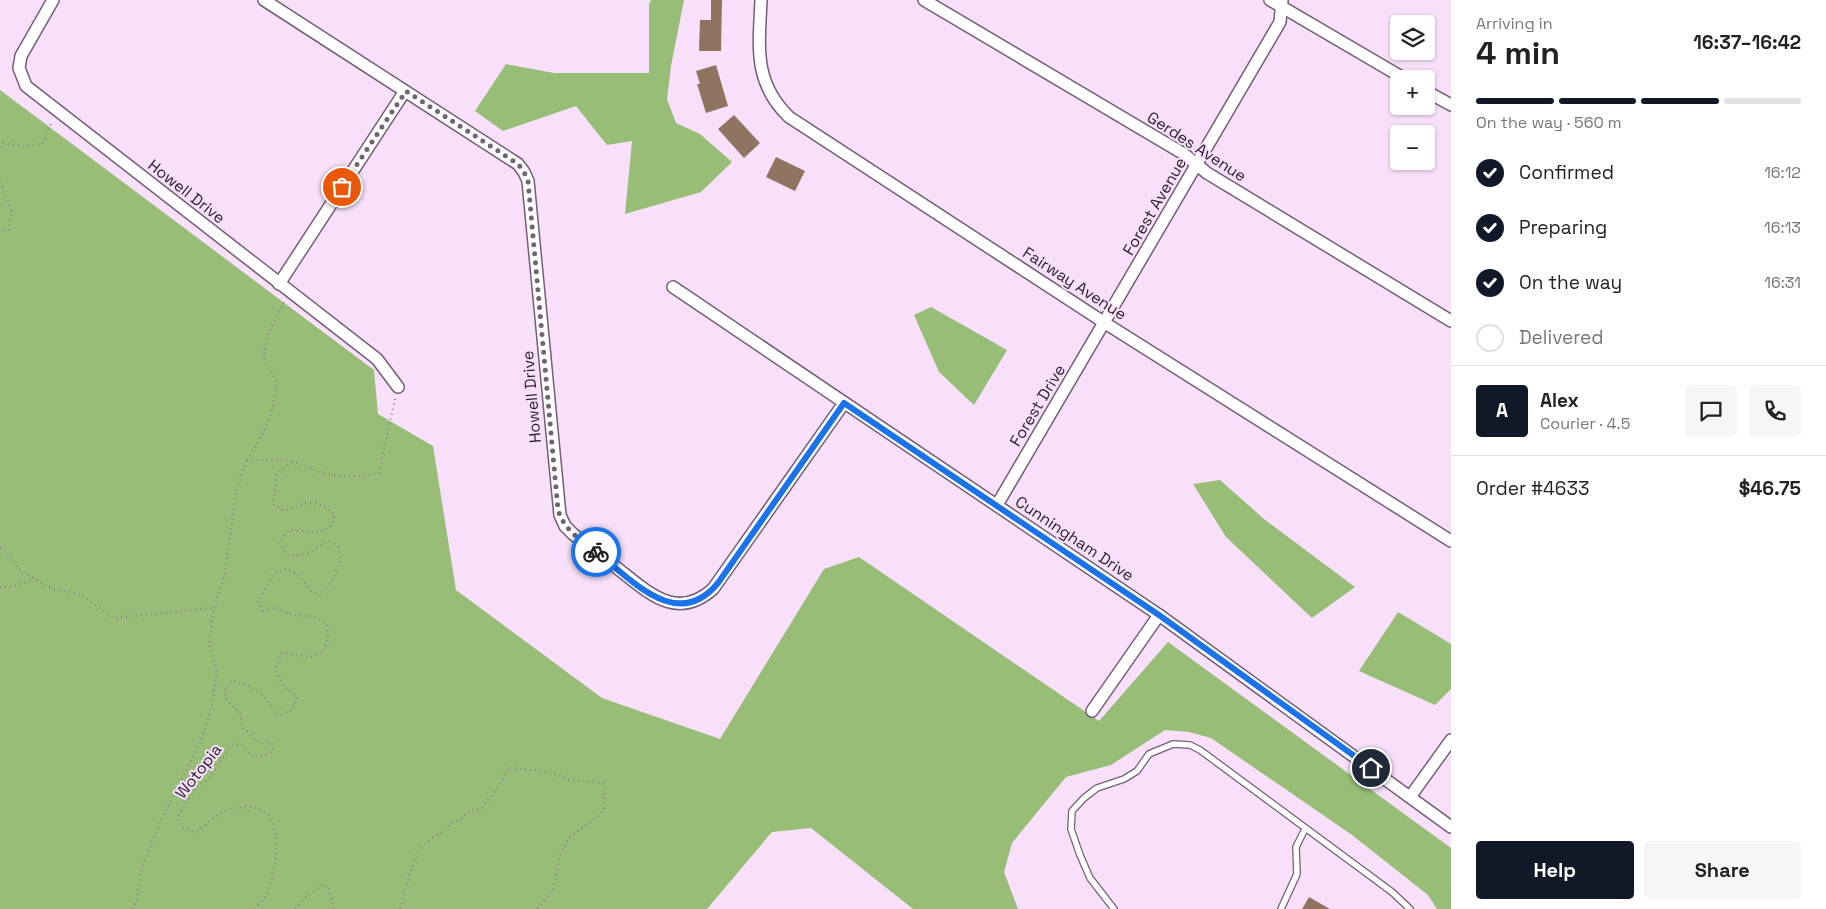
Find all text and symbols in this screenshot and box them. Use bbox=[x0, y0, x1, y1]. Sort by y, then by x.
text: Arriving in bbox=[1476, 13, 1553, 34]
map controls bbox=[1390, 15, 1435, 170]
button: layers bbox=[1390, 15, 1435, 60]
text: 16:37–16:42 bbox=[1693, 30, 1801, 55]
text: 4 min bbox=[1476, 33, 1560, 73]
button: + bbox=[1390, 70, 1435, 115]
street label: Gerdes Avenue bbox=[1143, 106, 1250, 186]
text: On the way · 560 m bbox=[1476, 112, 1622, 133]
button: − bbox=[1390, 125, 1435, 170]
street label: Forest Avenue bbox=[1118, 154, 1191, 259]
street label: Howell Drive bbox=[144, 155, 230, 228]
icon: check bbox=[1476, 159, 1504, 187]
text: Confirmed bbox=[1519, 160, 1614, 185]
text: 16:12 bbox=[1764, 162, 1801, 183]
pin bbox=[321, 166, 363, 208]
icon: bag bbox=[328, 173, 356, 201]
icon: check bbox=[1476, 214, 1504, 242]
text: Preparing bbox=[1519, 215, 1607, 240]
text: 16:13 bbox=[1764, 217, 1801, 238]
street label: Fairway Avenue bbox=[1019, 242, 1131, 325]
icon: check bbox=[1476, 269, 1504, 297]
text: On the way bbox=[1519, 270, 1622, 295]
text: 16:31 bbox=[1764, 272, 1801, 293]
text: Delivered bbox=[1519, 325, 1604, 350]
street label: Howell Drive bbox=[517, 350, 546, 444]
street label: Forest Drive bbox=[1005, 361, 1070, 450]
button: chat bbox=[1685, 385, 1737, 437]
button: phone bbox=[1749, 385, 1801, 437]
text: Alex bbox=[1540, 388, 1579, 413]
text: A bbox=[1496, 398, 1508, 423]
text: Courier · 4.5 bbox=[1540, 413, 1630, 434]
text: Order #4633 bbox=[1476, 476, 1589, 501]
text: $46.75 bbox=[1739, 476, 1801, 501]
street label: Cunningham Drive bbox=[1011, 491, 1138, 586]
courier bbox=[571, 527, 621, 577]
icon: bike bbox=[582, 538, 610, 566]
street label: Wotopia bbox=[170, 740, 226, 803]
pin bbox=[1350, 747, 1392, 789]
icon: home bbox=[1357, 754, 1385, 782]
button: Help bbox=[1476, 841, 1634, 899]
button: Share bbox=[1644, 841, 1801, 899]

